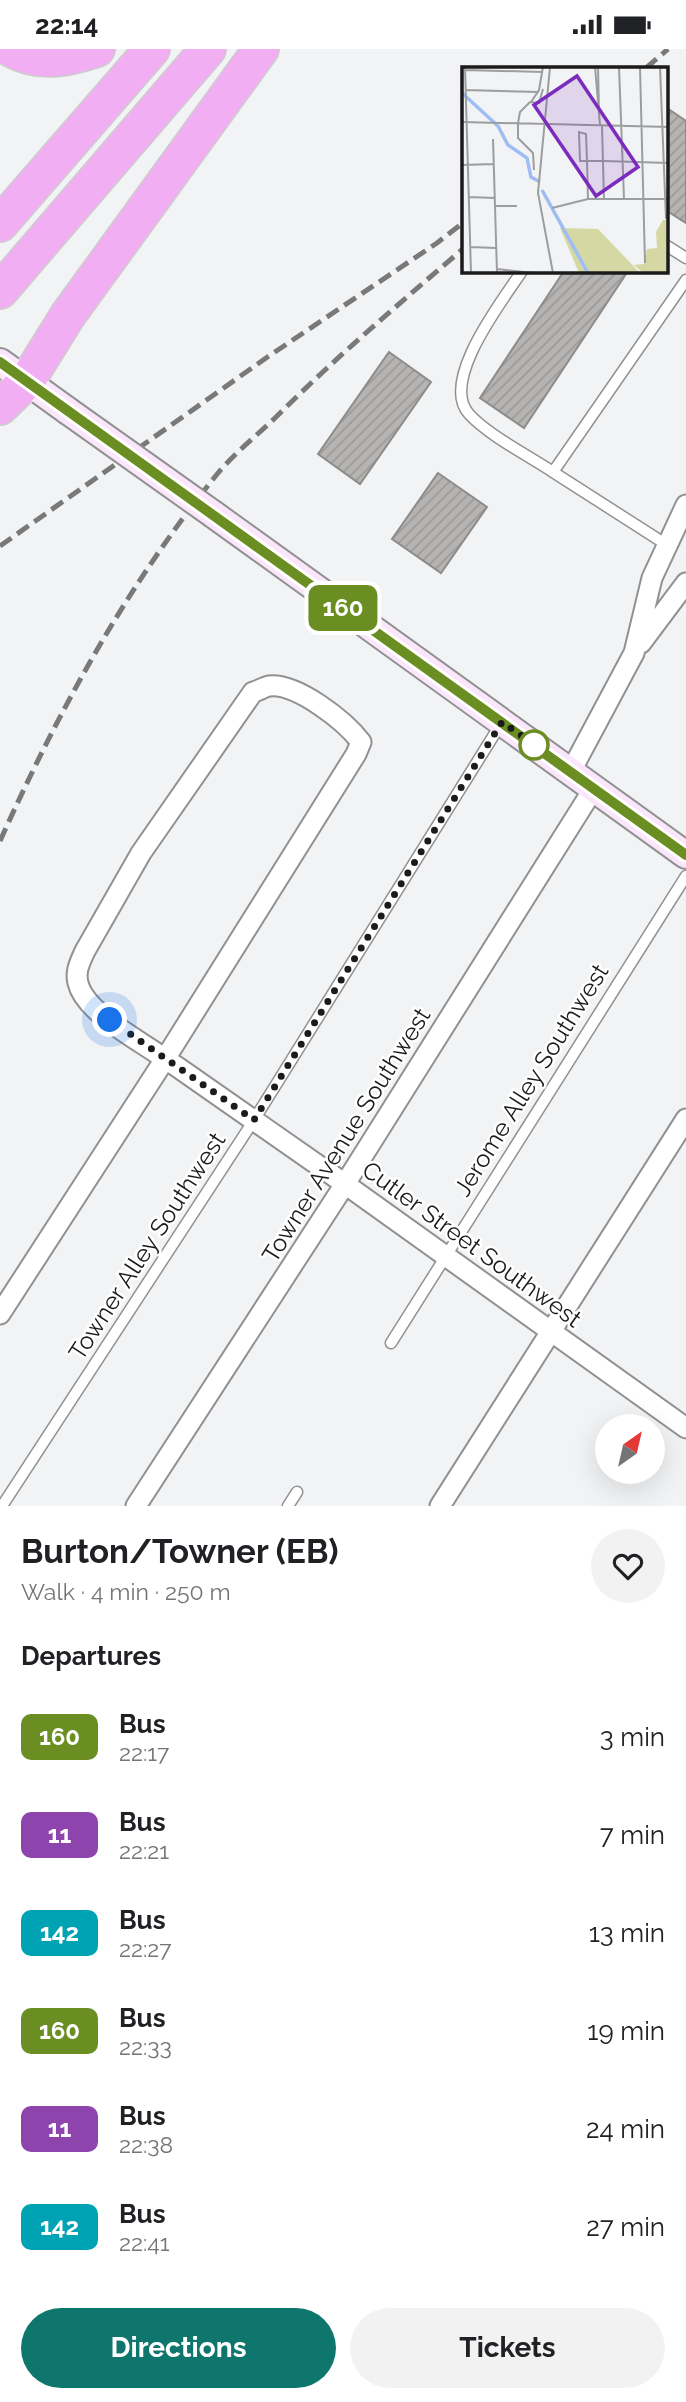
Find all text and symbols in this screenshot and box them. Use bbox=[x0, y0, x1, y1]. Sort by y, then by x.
text: 22:14 bbox=[35, 10, 98, 40]
inset map bbox=[462, 67, 668, 273]
line badge: 160 bbox=[303, 585, 383, 631]
text: 160 bbox=[322, 593, 364, 622]
unlabelled marker bbox=[519, 730, 549, 760]
street label: Jerome Alley Southwest bbox=[448, 959, 614, 1201]
your location bbox=[92, 1002, 127, 1037]
street label: Towner Avenue Southwest bbox=[256, 1002, 436, 1268]
street label: Towner Alley Southwest bbox=[62, 1127, 232, 1365]
street label: Cutler Street Southwest bbox=[357, 1155, 587, 1333]
north arrow bbox=[595, 1414, 665, 1484]
map controls bbox=[595, 1414, 665, 1484]
button: heart bbox=[591, 1529, 665, 1603]
text: Burton/Towner (EB) bbox=[21, 1532, 339, 1571]
text: Walk · 4 min · 250 m bbox=[21, 1578, 231, 1605]
text: Departures bbox=[21, 1641, 161, 1671]
text: Bus bbox=[119, 1709, 166, 1739]
text: 160 bbox=[39, 1722, 80, 1751]
text: 3 min bbox=[600, 1722, 665, 1752]
text: 22:17 bbox=[119, 1739, 169, 1766]
text: Bus bbox=[119, 1807, 166, 1837]
text: 11 bbox=[48, 1820, 71, 1849]
text: 7 min bbox=[600, 1820, 665, 1850]
text: 22:21 bbox=[119, 1837, 169, 1864]
text: Bus bbox=[119, 1905, 166, 1935]
text: 142 bbox=[40, 1918, 79, 1947]
text: 13 min bbox=[589, 1918, 665, 1948]
text: 22:27 bbox=[119, 1935, 172, 1962]
text: Bus bbox=[119, 2003, 166, 2033]
text: 160 bbox=[39, 2016, 80, 2045]
text: 19 min bbox=[587, 2016, 665, 2046]
text: 22:33 bbox=[119, 2033, 172, 2060]
text: Bus bbox=[119, 2101, 166, 2131]
text: 11 bbox=[48, 2114, 71, 2143]
text: 24 min bbox=[586, 2114, 665, 2144]
text: 22:38 bbox=[119, 2131, 173, 2158]
text: Bus bbox=[119, 2199, 166, 2229]
text: 142 bbox=[40, 2212, 79, 2241]
text: 27 min bbox=[586, 2212, 665, 2242]
text: 22:41 bbox=[119, 2229, 170, 2256]
button: Directions bbox=[21, 2308, 336, 2388]
button: Tickets bbox=[350, 2308, 665, 2388]

